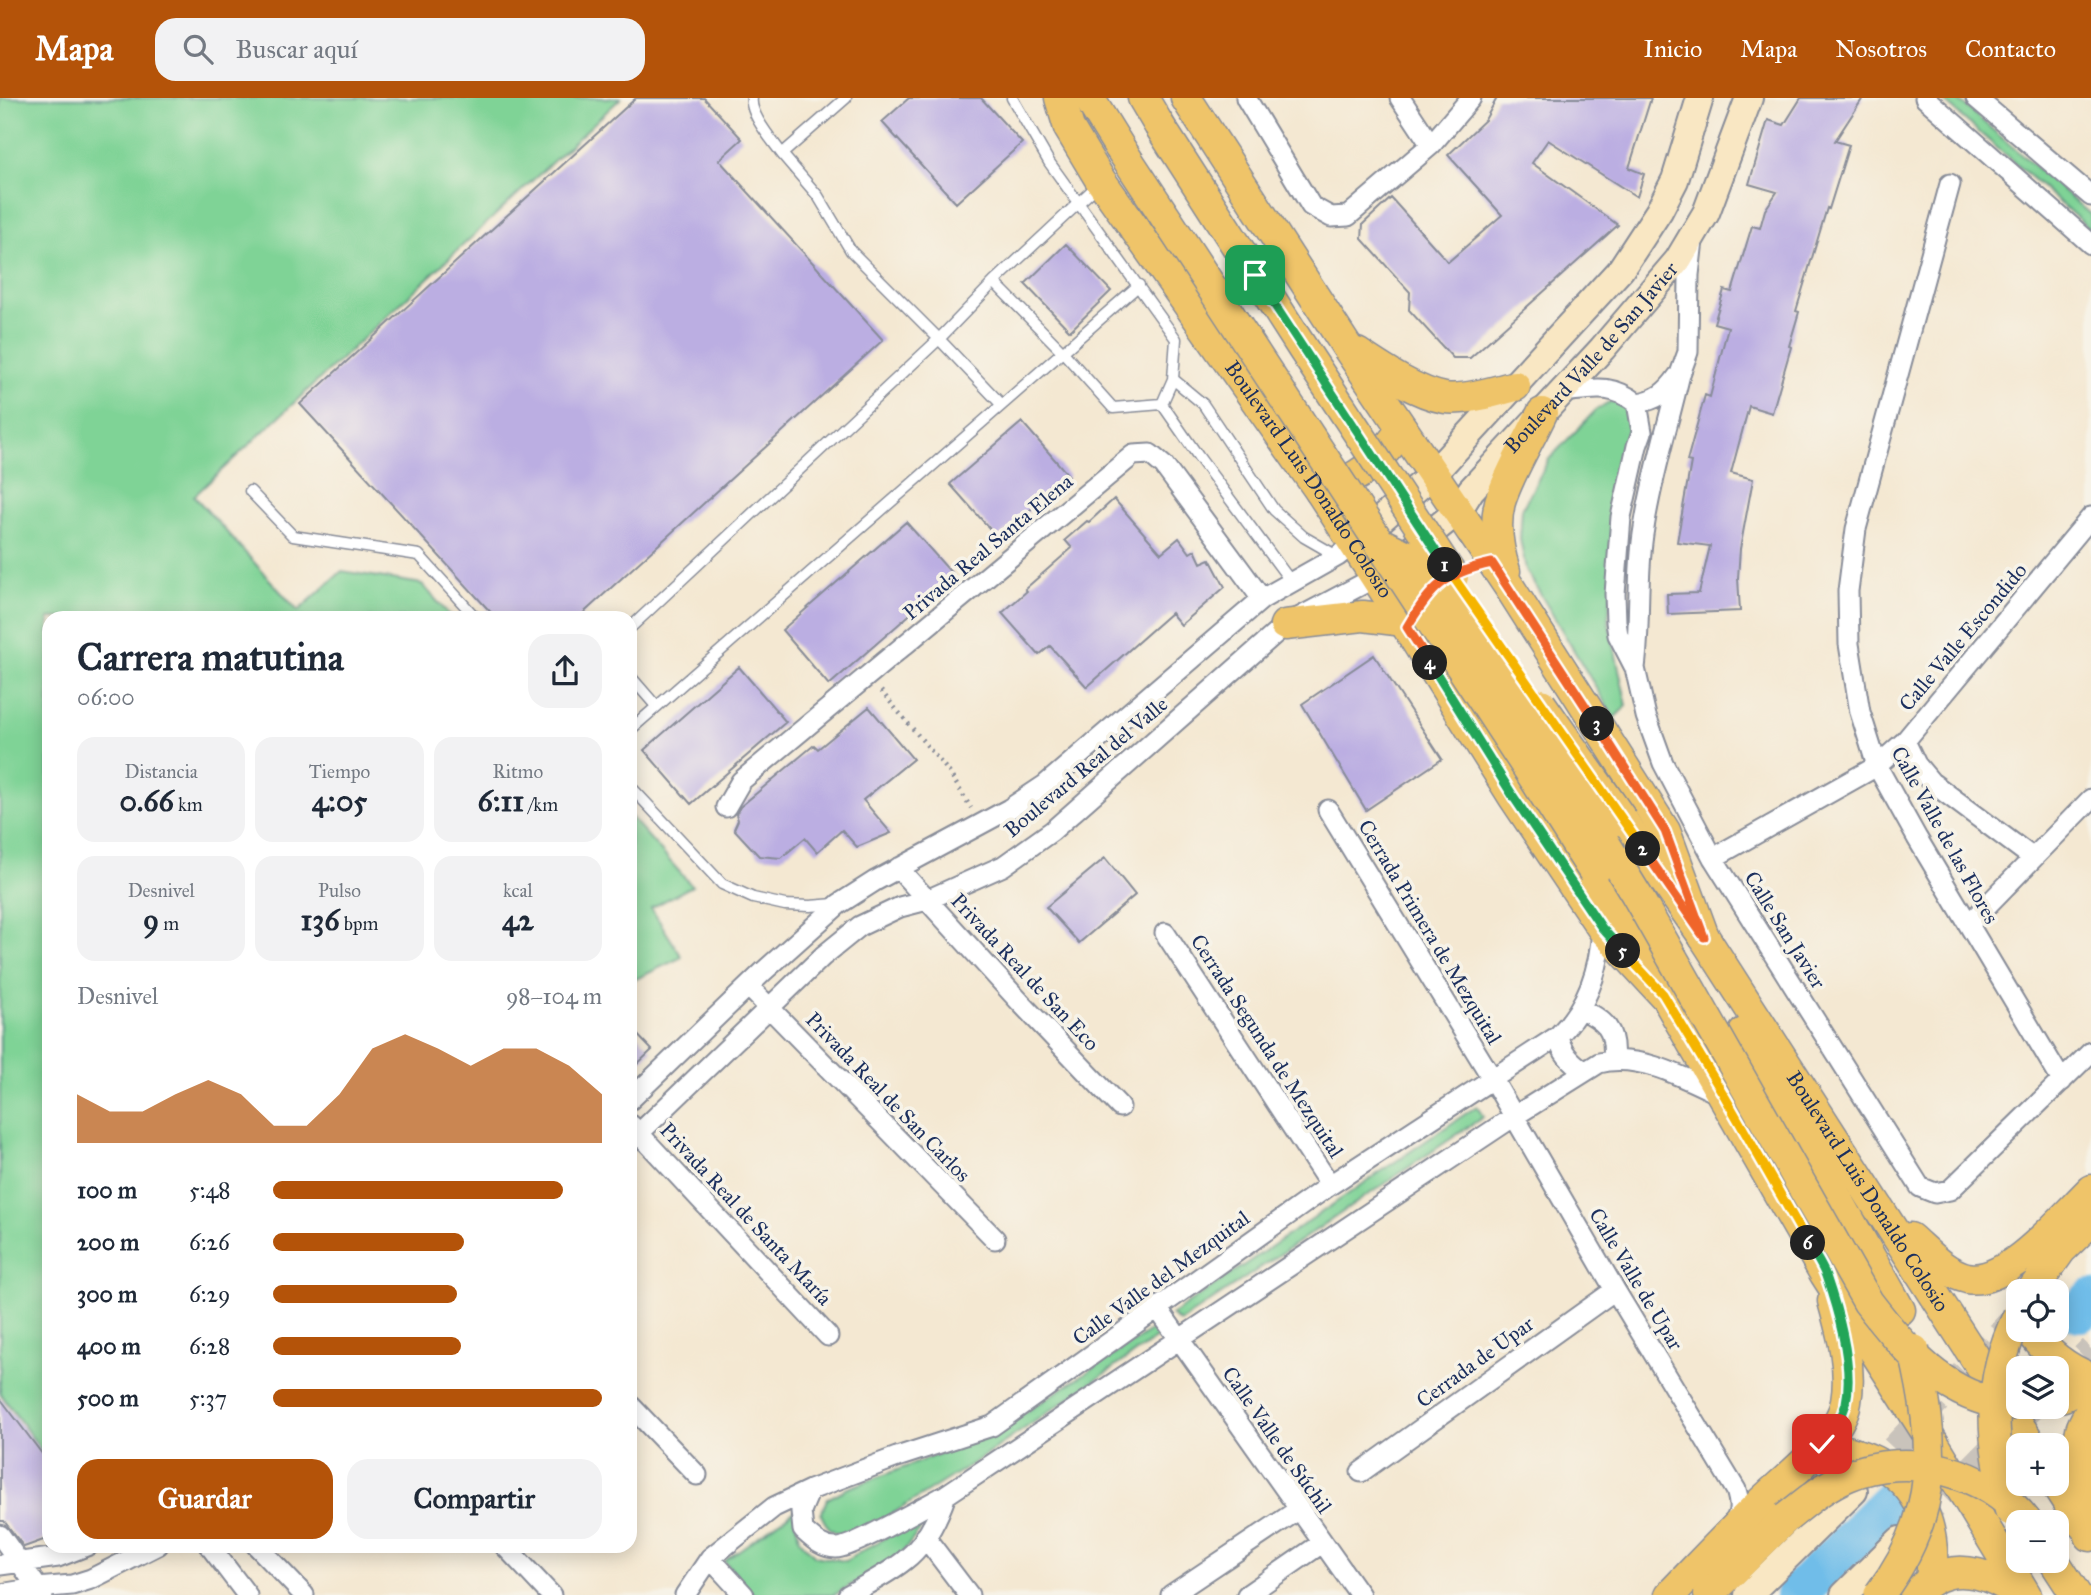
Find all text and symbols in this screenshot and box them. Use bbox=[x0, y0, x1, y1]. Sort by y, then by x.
search box bbox=[155, 18, 645, 81]
text: Mapa bbox=[35, 29, 113, 69]
icon: search bbox=[179, 30, 217, 68]
text: Buscar aquí bbox=[235, 33, 358, 65]
text: Inicio bbox=[1644, 34, 1702, 64]
text: Mapa bbox=[1740, 34, 1797, 64]
text: Nosotros bbox=[1835, 34, 1927, 64]
text: Contacto bbox=[1965, 34, 2056, 64]
pin bbox=[1225, 245, 1285, 305]
icon: arrive bbox=[1236, 256, 1274, 294]
street label: Boulevard Valle de San Javier bbox=[1499, 256, 1684, 459]
street label: Boulevard Luis Donaldo Colosio bbox=[1219, 356, 1399, 603]
street label: Privada Real Santa Elena bbox=[898, 468, 1078, 626]
pin: 1 bbox=[1428, 547, 1462, 582]
text: 1 bbox=[1441, 553, 1448, 576]
street label: Calle Valle Escondido bbox=[1893, 557, 2033, 716]
text: Carrera matutina bbox=[77, 634, 344, 680]
button: share bbox=[528, 634, 602, 708]
pin: 4 bbox=[1412, 646, 1448, 680]
text: 4 bbox=[1424, 651, 1435, 674]
text: 06:00 bbox=[77, 683, 135, 711]
street label: Boulevard Real del Valle bbox=[999, 691, 1173, 843]
pin: 3 bbox=[1580, 706, 1614, 742]
text: 3 bbox=[1593, 712, 1600, 735]
street label: Calle Valle de las Flores bbox=[1885, 742, 2005, 928]
text: Distancia bbox=[124, 760, 198, 783]
text: Tiempo bbox=[309, 760, 370, 783]
text: Ritmo bbox=[492, 760, 543, 783]
text: 0.66 bbox=[119, 783, 174, 819]
text: 4:05 bbox=[312, 783, 367, 819]
text: 6:11 bbox=[478, 783, 524, 819]
text: km bbox=[174, 793, 203, 816]
text: /km bbox=[524, 793, 558, 816]
street label: Cerrada Primera de Mezquital bbox=[1353, 815, 1508, 1049]
pin: 2 bbox=[1626, 832, 1660, 866]
text: 2 bbox=[1638, 837, 1647, 860]
street label: Calle San Javier bbox=[1739, 866, 1832, 994]
text: Desnivel bbox=[128, 879, 195, 902]
text: Pulso bbox=[318, 879, 361, 902]
text: kcal bbox=[503, 879, 533, 902]
street label: Privada Real de San Eco bbox=[945, 888, 1105, 1056]
text: 9 bbox=[143, 902, 159, 938]
text: 136 bbox=[301, 902, 340, 938]
text: 42 bbox=[502, 902, 534, 938]
text: m bbox=[159, 912, 179, 935]
text: bpm bbox=[340, 912, 378, 935]
street label: Cerrada Segunda de Mezquital bbox=[1185, 929, 1349, 1163]
pin: 5 bbox=[1606, 934, 1640, 968]
text: 5 bbox=[1618, 939, 1627, 962]
text: Desnivel bbox=[77, 982, 158, 1010]
text: 98–104 m bbox=[506, 982, 602, 1010]
street label: Privada Real de San Carlos bbox=[800, 1007, 976, 1187]
street label: Boulevard Luis Donaldo Colosio bbox=[1781, 1066, 1955, 1317]
street label: Privada Real de Santa María bbox=[654, 1117, 838, 1311]
text: 100 m bbox=[77, 1176, 137, 1204]
text: 5:48 bbox=[189, 1176, 231, 1204]
street label: Calle Valle de Upar bbox=[1583, 1203, 1689, 1355]
street label: Calle Valle del Mezquital bbox=[1067, 1205, 1255, 1351]
pin: 6 bbox=[1790, 1226, 1826, 1260]
text: 200 m bbox=[77, 1228, 139, 1256]
text: 6:26 bbox=[189, 1228, 230, 1256]
text: 6 bbox=[1803, 1231, 1812, 1254]
map controls bbox=[2006, 1279, 2069, 1573]
button: locate bbox=[2006, 1279, 2069, 1342]
text: 300 m bbox=[77, 1280, 137, 1308]
text: 6:29 bbox=[189, 1280, 230, 1308]
street label: Cerrada de Upar bbox=[1411, 1311, 1539, 1413]
text: 400 m bbox=[77, 1332, 141, 1360]
text: 6:28 bbox=[189, 1332, 230, 1360]
button: layers bbox=[2006, 1356, 2069, 1419]
street label: Calle Valle de Súchil bbox=[1217, 1362, 1338, 1519]
text: 500 m bbox=[77, 1384, 139, 1412]
text: 5:37 bbox=[189, 1384, 227, 1412]
pin bbox=[1792, 1414, 1852, 1474]
icon: check bbox=[1803, 1425, 1841, 1463]
button: + bbox=[2006, 1433, 2069, 1496]
button: Guardar bbox=[77, 1459, 333, 1539]
button: Compartir bbox=[347, 1459, 602, 1539]
button: − bbox=[2006, 1510, 2069, 1573]

